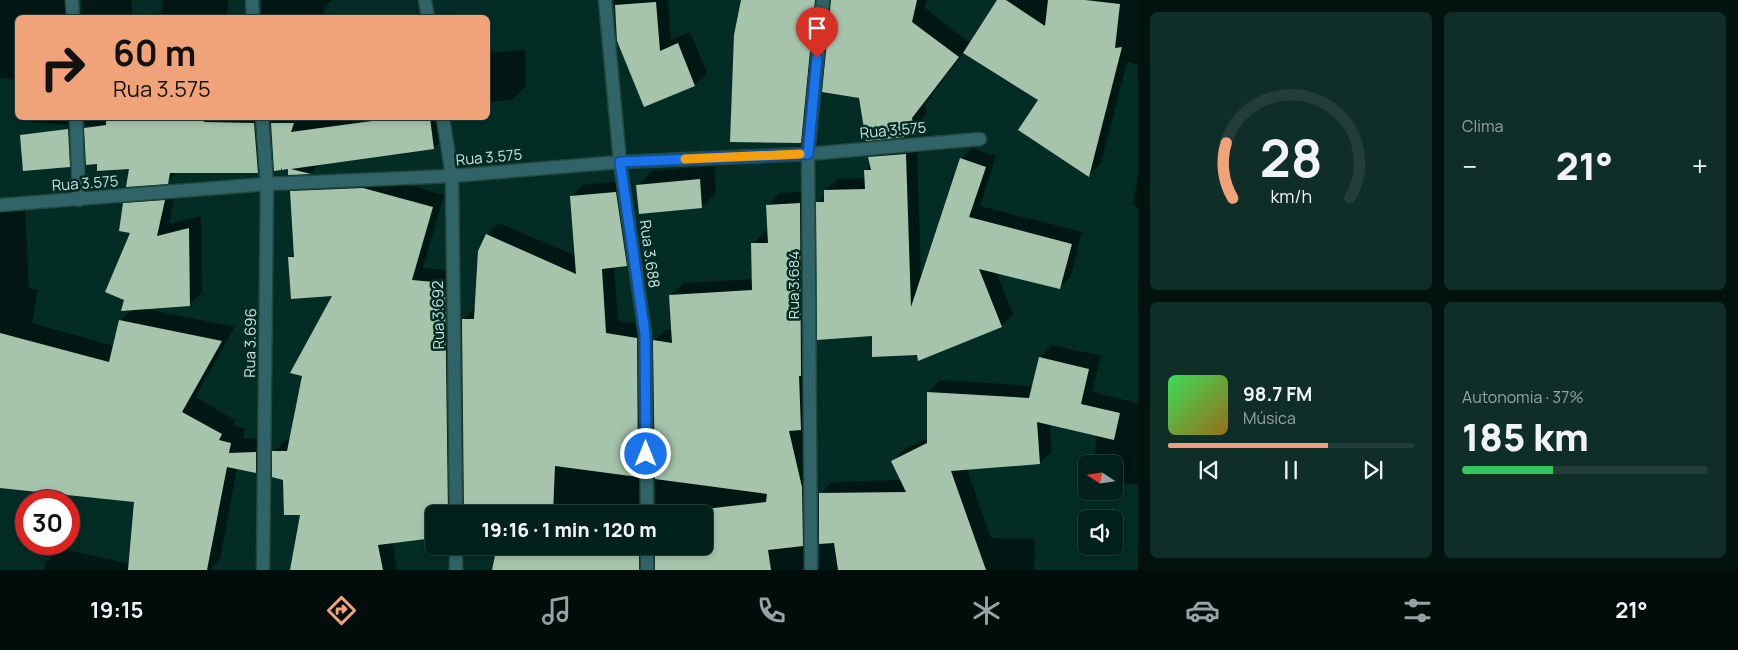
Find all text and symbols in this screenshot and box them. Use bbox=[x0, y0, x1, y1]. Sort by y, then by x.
pin bbox=[796, 7, 838, 58]
icon: arrive bbox=[803, 14, 831, 42]
text: 60 m bbox=[113, 29, 196, 77]
icon: right bbox=[30, 35, 95, 100]
text: Rua 3.575 bbox=[113, 74, 211, 104]
text: Clima bbox=[1462, 115, 1503, 137]
street label: Rua 3.575 bbox=[859, 117, 927, 143]
text: 28 bbox=[1260, 122, 1322, 193]
text: 21° bbox=[1556, 139, 1613, 191]
street label: Rua 3.575 bbox=[455, 144, 523, 170]
text: − bbox=[1462, 147, 1477, 185]
text: + bbox=[1692, 147, 1708, 185]
street label: Rua 3.575 bbox=[51, 170, 119, 196]
text: km/h bbox=[1270, 184, 1312, 208]
street label: Rua 3.688 bbox=[635, 219, 665, 289]
street label: Rua 3.684 bbox=[783, 251, 804, 319]
street label: Rua 3.692 bbox=[427, 280, 449, 350]
street label: Rua 3.696 bbox=[239, 308, 261, 378]
text: 98.7 FM bbox=[1243, 381, 1312, 407]
text: Autonomia · 37% bbox=[1462, 386, 1584, 408]
text: Música bbox=[1243, 407, 1296, 429]
text: 185 km bbox=[1462, 410, 1589, 462]
position arrow bbox=[619, 427, 671, 479]
north arrow bbox=[1078, 455, 1122, 500]
map controls bbox=[1078, 455, 1123, 555]
icon: previous bbox=[1195, 456, 1223, 484]
icon: pause bbox=[1277, 456, 1305, 484]
icon: next bbox=[1359, 456, 1387, 484]
speed limit sign: 30 bbox=[15, 490, 80, 555]
button: sound bbox=[1078, 510, 1123, 555]
text: 19:16 · 1 min · 120 m bbox=[481, 517, 657, 543]
icon: directions bbox=[324, 593, 359, 628]
icon: music bbox=[539, 593, 574, 628]
icon: phone bbox=[754, 593, 789, 628]
icon: climate bbox=[969, 593, 1004, 628]
icon: car bbox=[1185, 593, 1220, 628]
icon: filters bbox=[1400, 593, 1435, 628]
text: 19:15 bbox=[90, 595, 143, 625]
text: 21° bbox=[1615, 595, 1648, 625]

